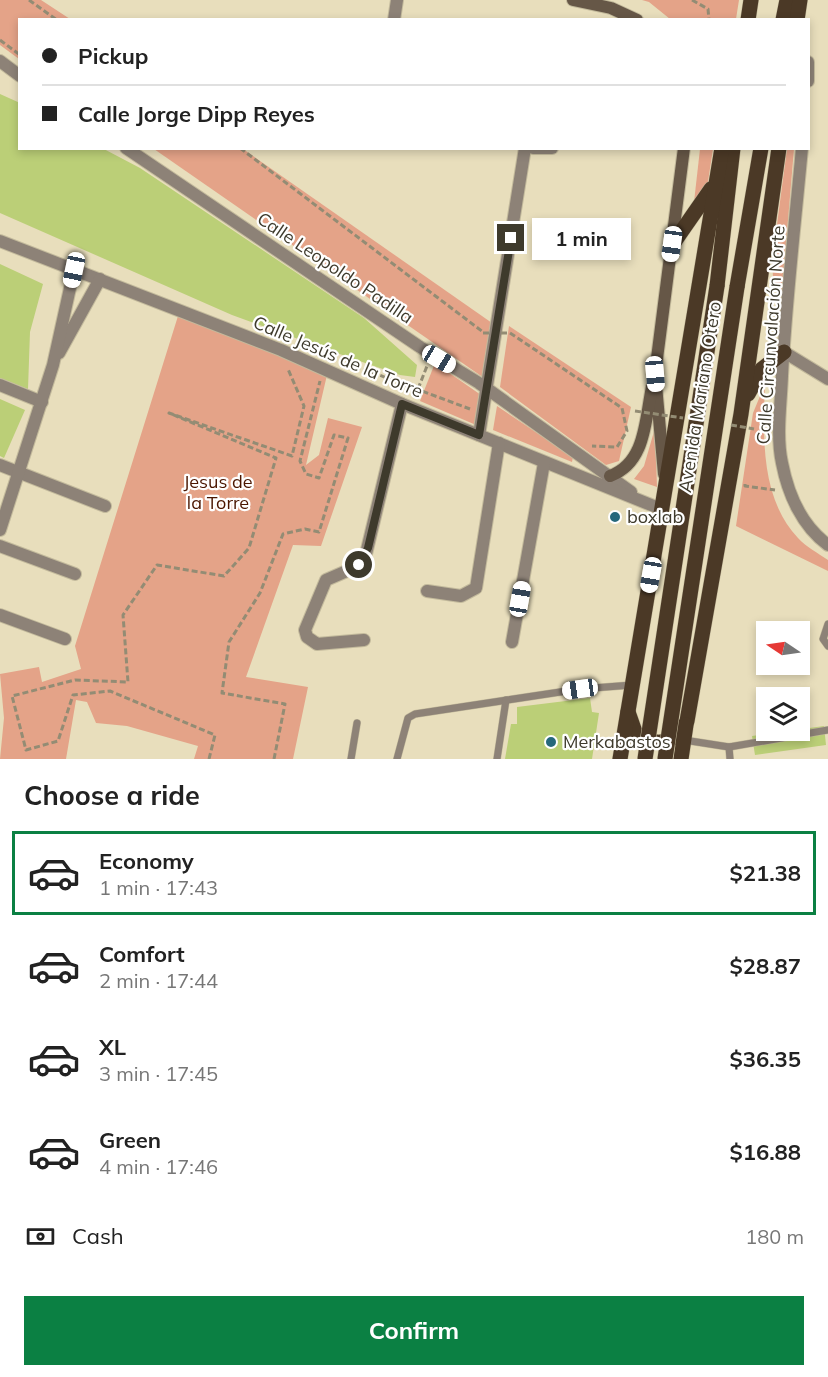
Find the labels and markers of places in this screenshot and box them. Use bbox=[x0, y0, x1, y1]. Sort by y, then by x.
place label: boxlab bbox=[627, 505, 683, 528]
marker: boxlab bbox=[608, 510, 622, 524]
place label: Merkabastos bbox=[563, 730, 671, 753]
marker: Merkabastos bbox=[544, 735, 558, 749]

